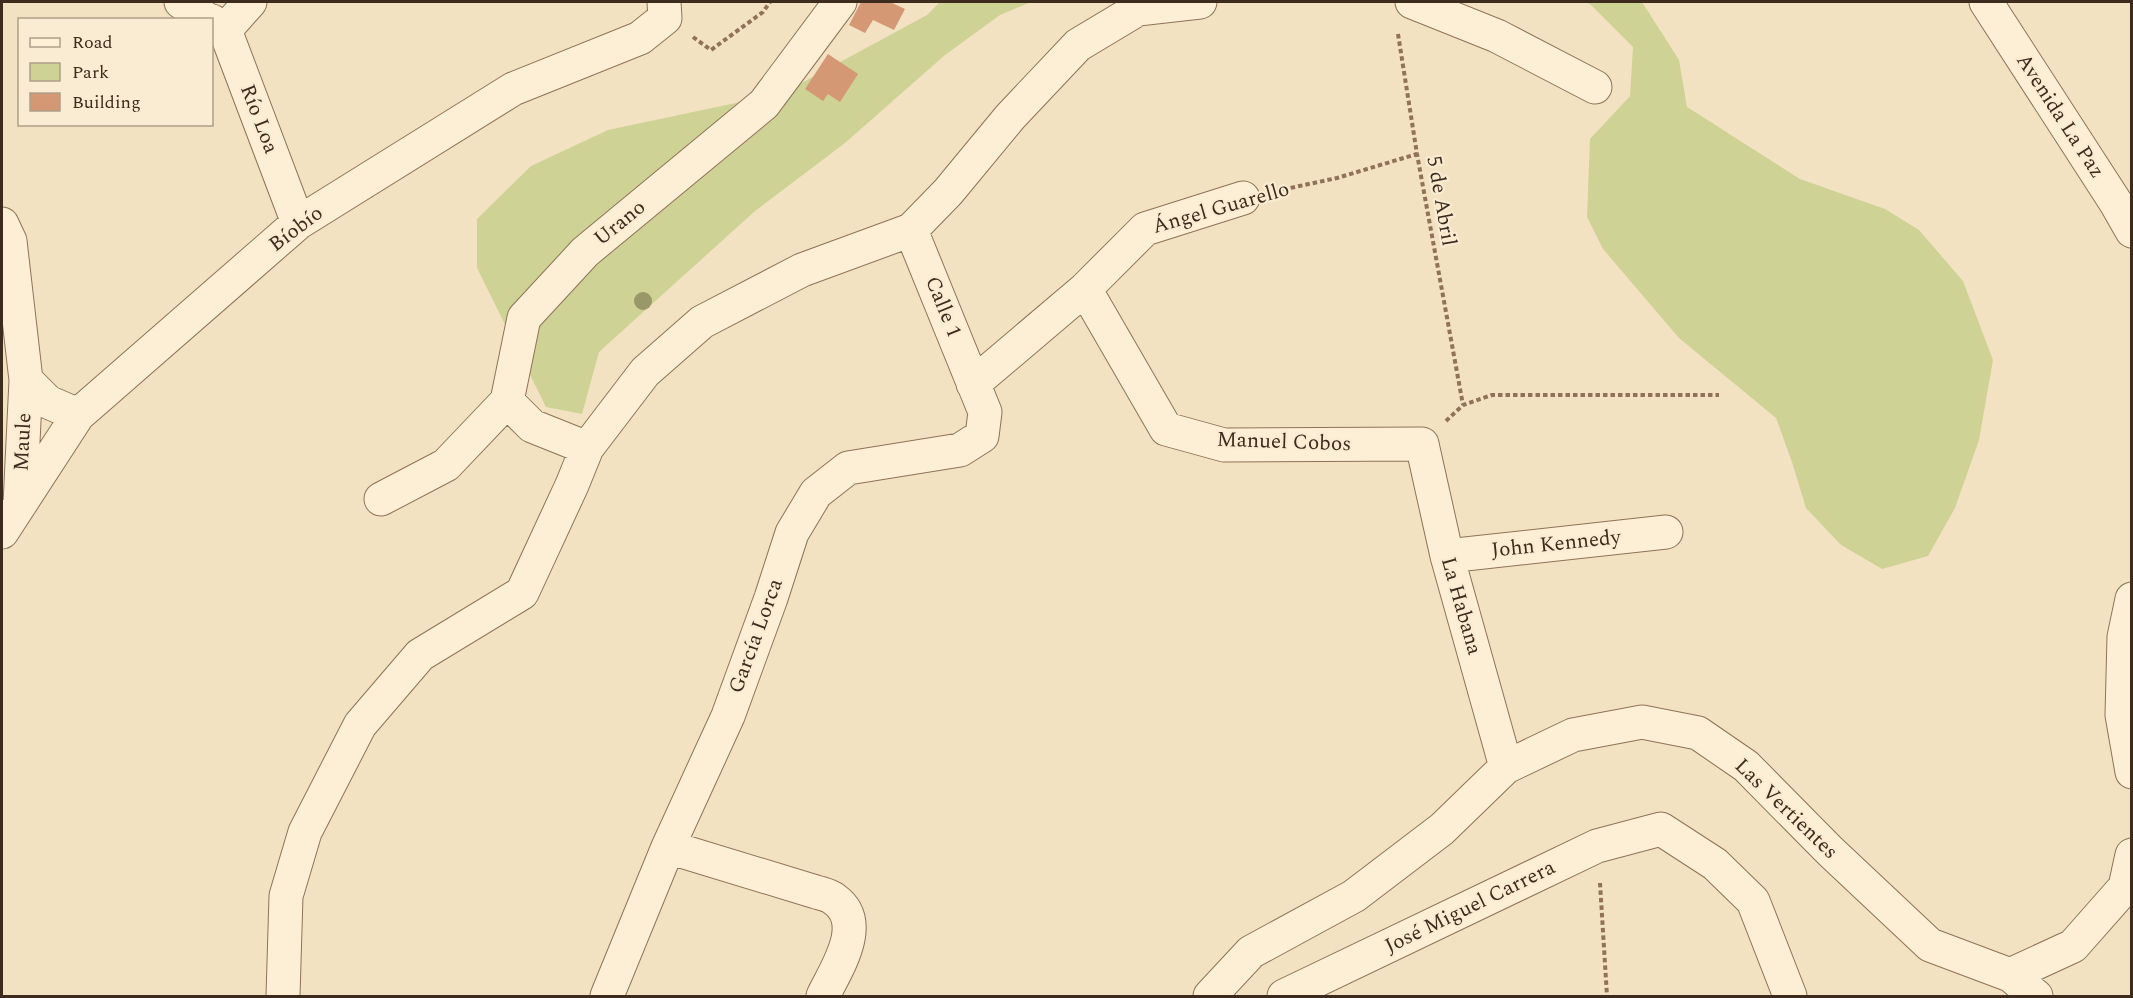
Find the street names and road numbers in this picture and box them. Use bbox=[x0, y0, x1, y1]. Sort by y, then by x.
street label: Avenida La Paz bbox=[2008, 47, 2112, 185]
street label: Río Loa bbox=[231, 80, 287, 159]
street label: 5 de Abril bbox=[1417, 153, 1465, 249]
street label: Ángel Guarello bbox=[1149, 173, 1293, 243]
street label: Urano bbox=[587, 192, 653, 254]
street label: Bíobío bbox=[262, 198, 330, 260]
street label: Calle 1 bbox=[916, 271, 970, 343]
street label: Maule bbox=[5, 412, 41, 472]
street label: Manuel Cobos bbox=[1216, 424, 1352, 460]
street label: John Kennedy bbox=[1490, 521, 1623, 567]
street label: La Habana bbox=[1432, 553, 1490, 659]
street label: García Lorca bbox=[720, 573, 792, 698]
street label: Las Vertientes bbox=[1727, 751, 1845, 867]
street label: José Miguel Carrera bbox=[1379, 851, 1561, 962]

